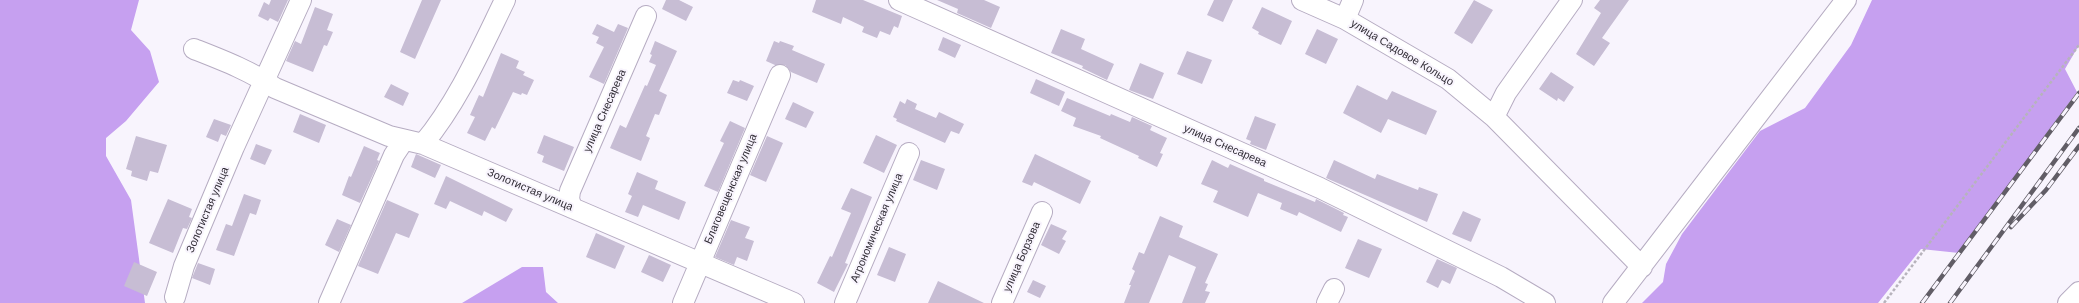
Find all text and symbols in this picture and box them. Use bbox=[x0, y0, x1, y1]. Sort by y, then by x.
street label: улица Садовое Кольцо bbox=[1348, 17, 1456, 89]
street label: улица Снесарева bbox=[581, 68, 629, 154]
street label: улица Снесарева bbox=[1182, 122, 1268, 170]
street label: Благовещенская улица bbox=[702, 132, 760, 246]
street label: Золотистая улица bbox=[184, 165, 232, 255]
street label: Золотистая улица bbox=[485, 166, 575, 214]
street label: Агрономическая улица bbox=[848, 171, 906, 285]
street label: улица Борзова bbox=[1001, 220, 1043, 294]

